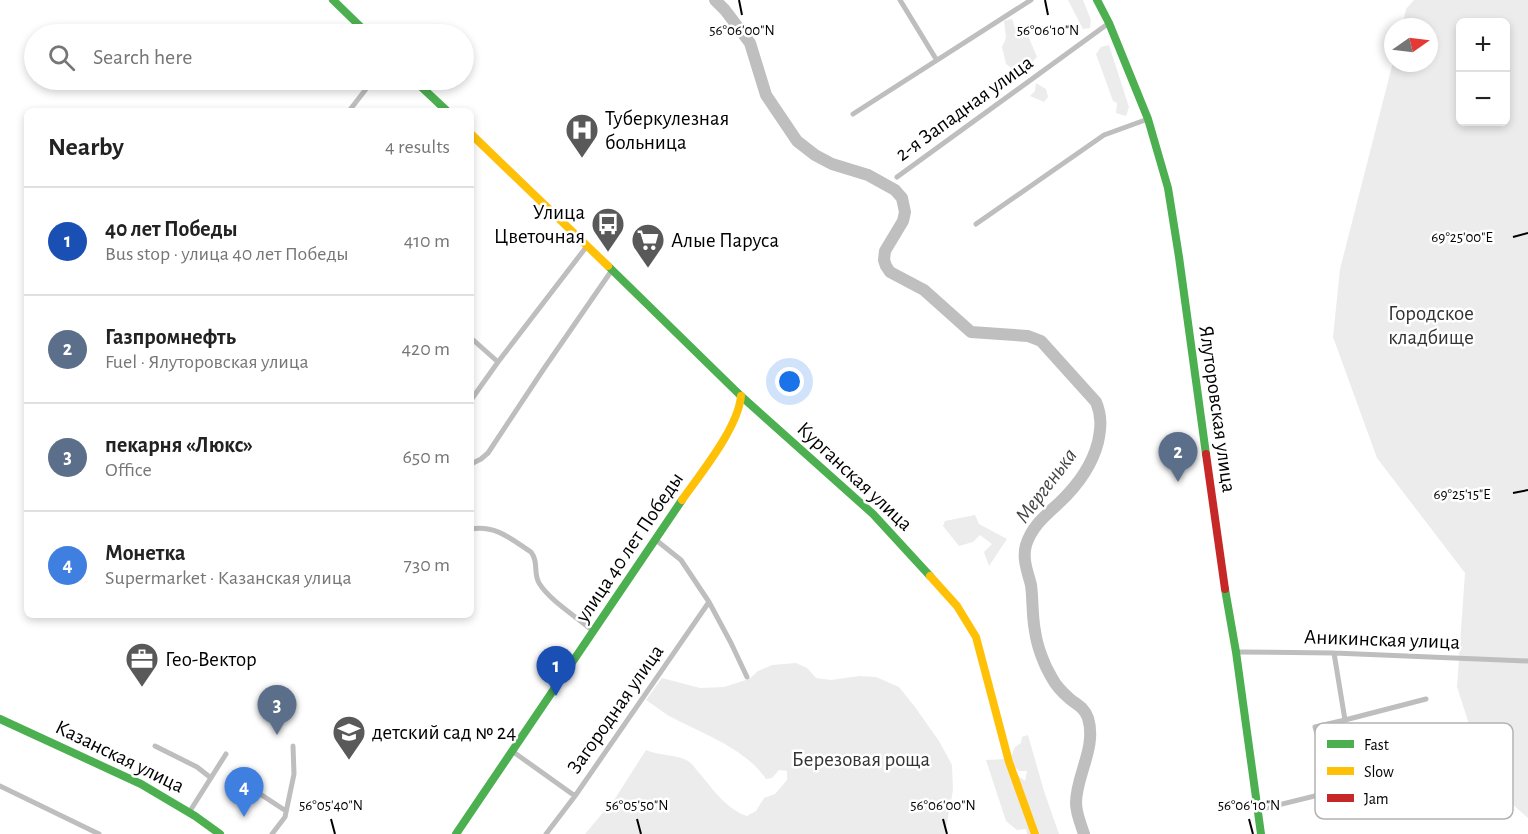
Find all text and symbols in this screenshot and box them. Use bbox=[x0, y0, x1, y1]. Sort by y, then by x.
north arrow bbox=[1384, 18, 1438, 72]
map controls bbox=[1456, 18, 1510, 126]
button: + bbox=[1456, 18, 1510, 72]
text: 56°06'00"N bbox=[709, 23, 775, 38]
text: 56°06'10"N bbox=[1017, 23, 1079, 38]
search box bbox=[24, 24, 474, 90]
icon: search bbox=[45, 41, 78, 74]
text: Search here bbox=[93, 46, 192, 68]
street label: 2-я Западная улица bbox=[892, 51, 1037, 165]
button: − bbox=[1456, 72, 1510, 126]
place label: Туберкулезная больница bbox=[605, 108, 729, 153]
hospital icon: Туберкулезная больница bbox=[564, 112, 600, 159]
text: Nearby bbox=[48, 134, 124, 160]
text: 4 results bbox=[385, 137, 450, 157]
place label: Улица Цветочная bbox=[494, 202, 585, 247]
bus stop icon: Улица Цветочная bbox=[590, 206, 626, 253]
text: 40 лет Победы bbox=[105, 218, 238, 240]
supermarket icon: Алые Паруса bbox=[630, 222, 666, 269]
place label: Алые Паруса bbox=[671, 230, 779, 251]
text: 69°25'00"E bbox=[1431, 230, 1493, 245]
text: 1 bbox=[64, 231, 71, 251]
text: 410 m bbox=[404, 231, 450, 251]
text: Bus stop · улица 40 лет Победы bbox=[105, 244, 349, 264]
park label: Городское кладбище bbox=[1388, 303, 1474, 348]
street label: Ялуторовская улица bbox=[1195, 324, 1240, 494]
text: Газпромнефть bbox=[105, 326, 236, 348]
text: 2 bbox=[63, 339, 72, 359]
text: 420 m bbox=[401, 339, 450, 359]
text: Fuel · Ялуторовская улица bbox=[105, 352, 309, 372]
your location bbox=[775, 367, 804, 396]
street label: Курганская улица bbox=[793, 418, 917, 535]
pin: 2 bbox=[1158, 432, 1198, 482]
text: пекарня «Люкс» bbox=[105, 434, 253, 456]
water label: Мергенька bbox=[1011, 444, 1082, 528]
text: 3 bbox=[63, 447, 72, 467]
text: 650 m bbox=[402, 447, 450, 467]
text: Office bbox=[105, 460, 152, 480]
street label: улица 40 лет Победы bbox=[571, 469, 687, 627]
text: 69°25'15"E bbox=[1434, 487, 1490, 502]
text: Монетка bbox=[105, 542, 185, 564]
text: 4 bbox=[62, 555, 73, 575]
text: 730 m bbox=[404, 555, 450, 575]
text: Supermarket · Казанская улица bbox=[105, 568, 352, 588]
street label: Аникинская улица bbox=[1304, 626, 1461, 653]
office icon: Гео-Вектор bbox=[124, 641, 160, 688]
street label: Загородная улица bbox=[563, 641, 668, 778]
pin: 1 bbox=[536, 646, 576, 696]
place label: Гео-Вектор bbox=[165, 649, 257, 670]
pin: 3 bbox=[258, 686, 296, 735]
school or university icon: детский сад № 24 bbox=[331, 714, 367, 761]
street label: Казанская улица bbox=[52, 716, 188, 797]
place label: детский сад № 24 bbox=[372, 722, 516, 743]
legend bbox=[1315, 723, 1513, 819]
text: Fast bbox=[1364, 737, 1389, 753]
park label: Березовая роща bbox=[792, 749, 931, 770]
text: Slow bbox=[1364, 764, 1394, 780]
pin: 4 bbox=[224, 768, 264, 817]
text: Jam bbox=[1364, 791, 1389, 807]
text: 56°05'40"N bbox=[299, 798, 363, 813]
text: 56°05'50"N bbox=[605, 798, 669, 813]
text: 56°06'00"N bbox=[910, 798, 976, 813]
text: 56°06'10"N bbox=[1218, 798, 1280, 813]

